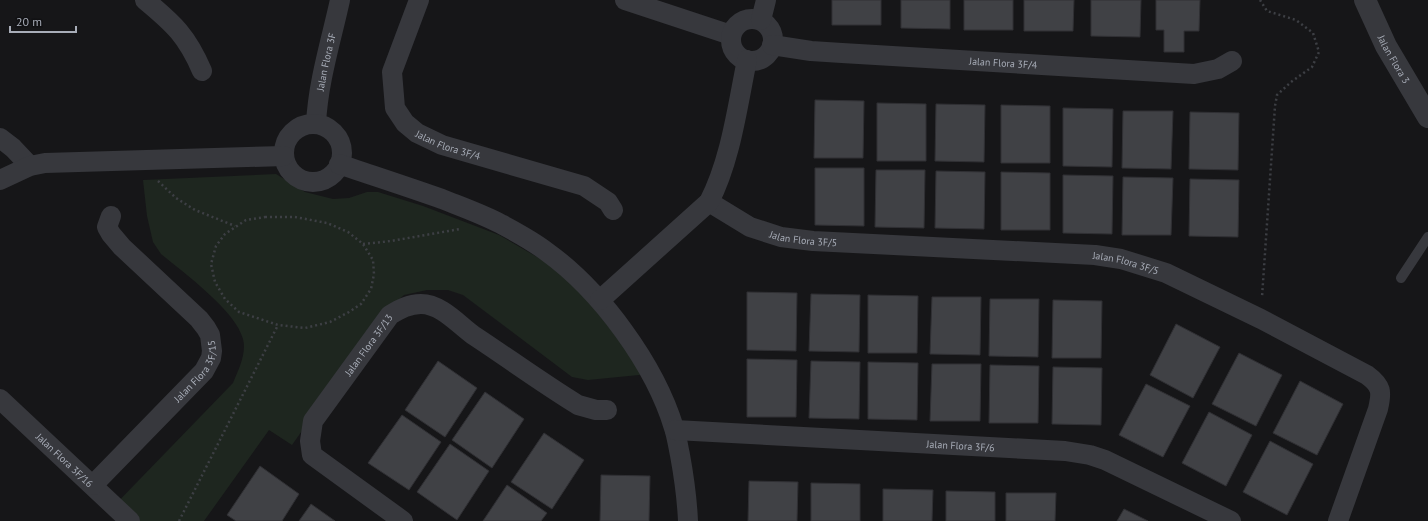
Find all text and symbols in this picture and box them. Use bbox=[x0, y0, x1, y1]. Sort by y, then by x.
scale bar bbox=[10, 8, 76, 34]
text: 20 m bbox=[16, 14, 42, 29]
street label: Jalan Flora 3F bbox=[314, 32, 339, 93]
street label: Jalan Flora 3 bbox=[1374, 32, 1413, 86]
street label: Jalan Flora 3F/4 bbox=[968, 55, 1038, 72]
street label: Jalan Flora 3F/4 bbox=[412, 127, 482, 163]
street label: Jalan Flora 3F/5 bbox=[767, 227, 837, 249]
street label: Jalan Flora 3F/5 bbox=[1091, 249, 1161, 277]
street label: Jalan Flora 3F/13 bbox=[341, 311, 396, 379]
street label: Jalan Flora 3F/15 bbox=[170, 339, 219, 406]
street label: Jalan Flora 3F/16 bbox=[33, 430, 96, 490]
street label: Jalan Flora 3F/6 bbox=[925, 438, 995, 454]

